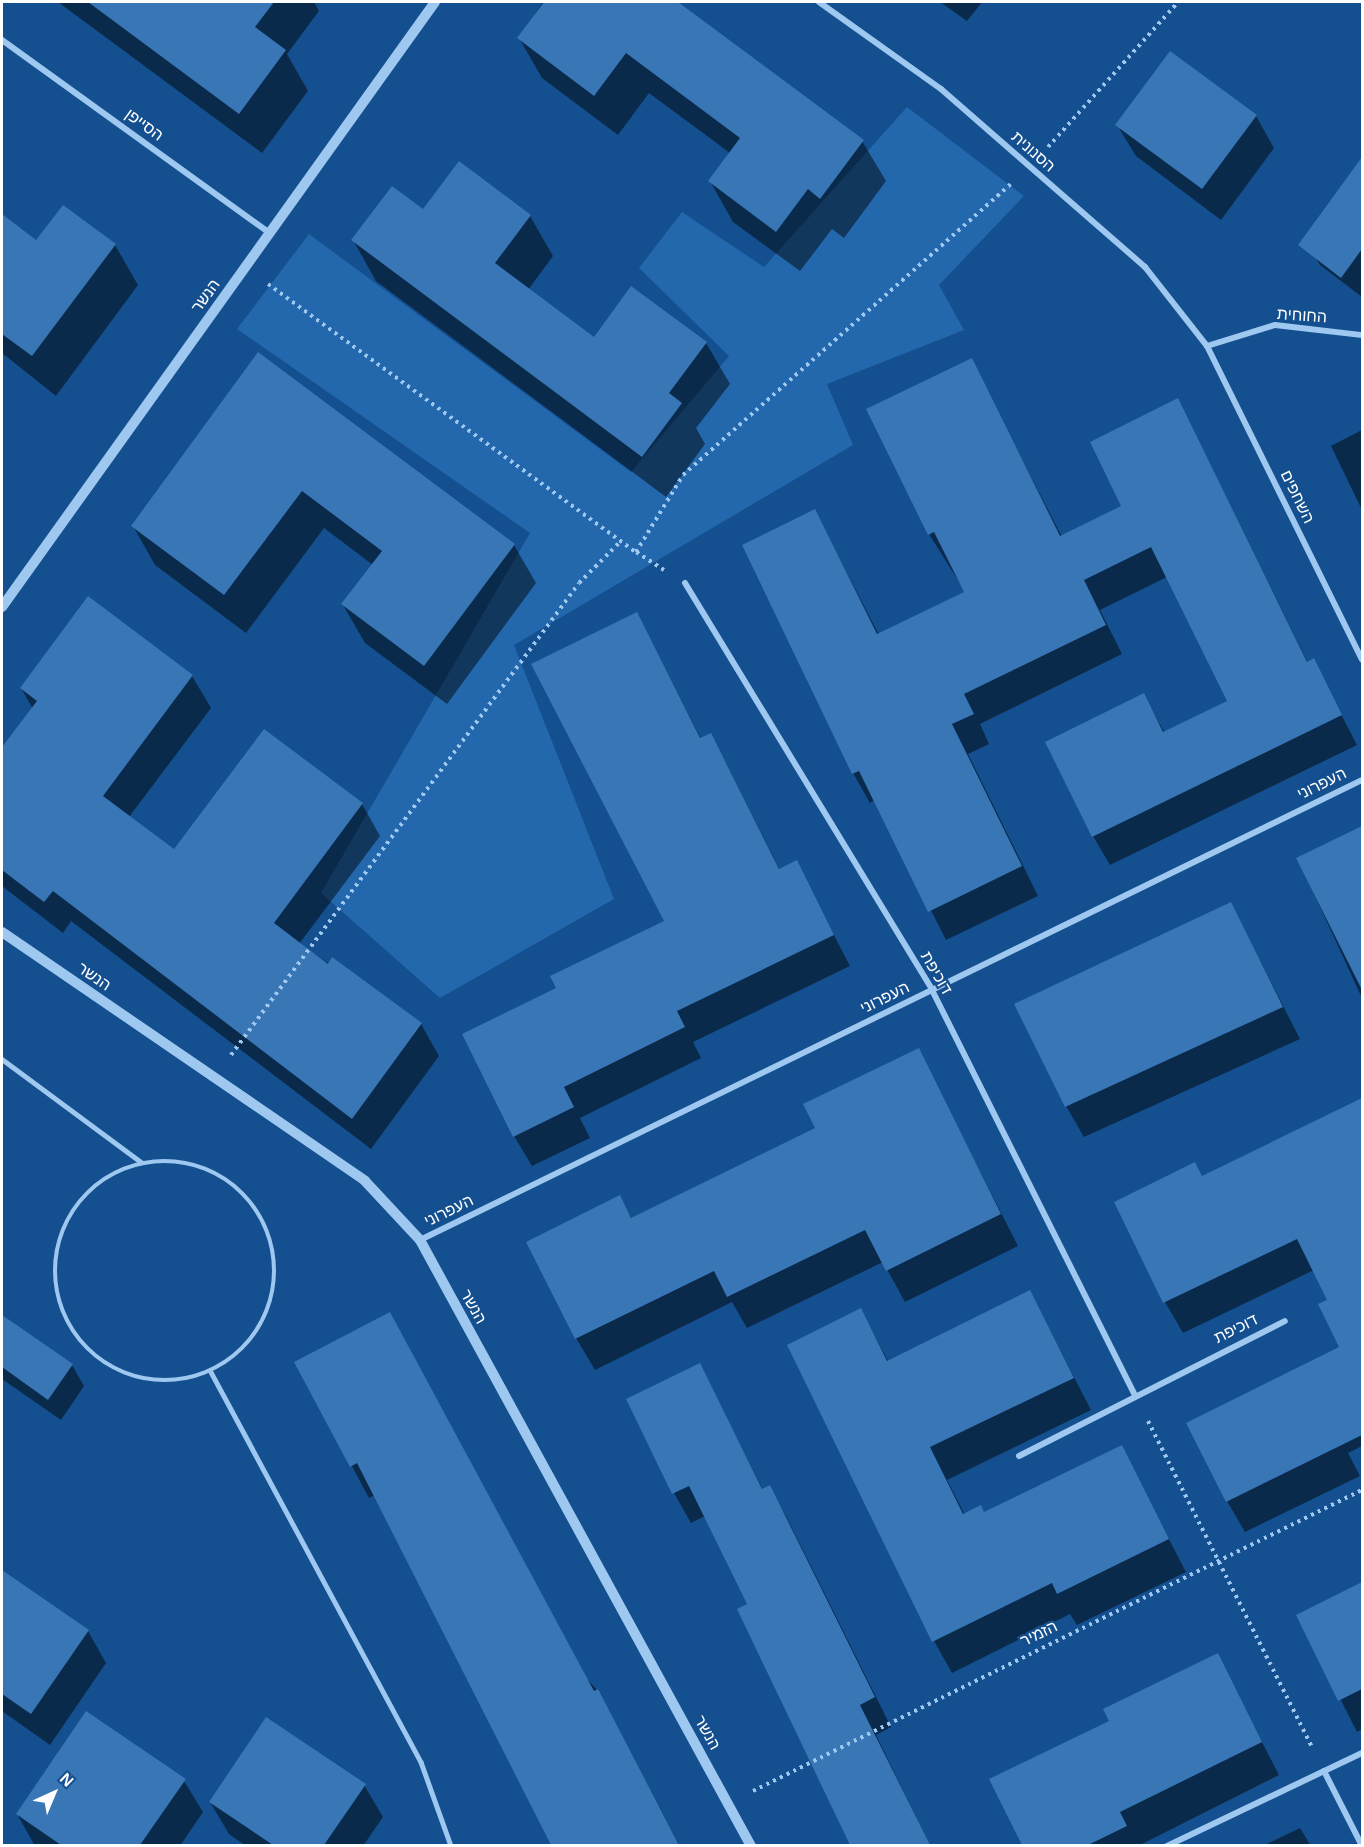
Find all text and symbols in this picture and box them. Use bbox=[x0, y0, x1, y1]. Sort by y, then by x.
street label: הסייפן bbox=[121, 105, 167, 145]
street label: הסנונית bbox=[1007, 128, 1059, 176]
street label: הנשר bbox=[188, 276, 224, 316]
street label: החוחית bbox=[1276, 305, 1328, 327]
street label: השחפים bbox=[1276, 467, 1318, 527]
street label: העפרוני bbox=[1294, 764, 1350, 804]
street label: דוכיפת bbox=[916, 948, 956, 998]
street label: הנשר bbox=[74, 959, 114, 995]
street label: העפרוני bbox=[857, 978, 913, 1018]
street label: העפרוני bbox=[421, 1191, 477, 1231]
street label: הנשר bbox=[456, 1286, 490, 1328]
street label: דוכיפת bbox=[1211, 1310, 1261, 1348]
street label: הזמיר bbox=[1017, 1617, 1061, 1651]
street label: הנשר bbox=[690, 1712, 724, 1754]
north arrow bbox=[24, 1763, 84, 1823]
text: N bbox=[57, 1770, 77, 1790]

